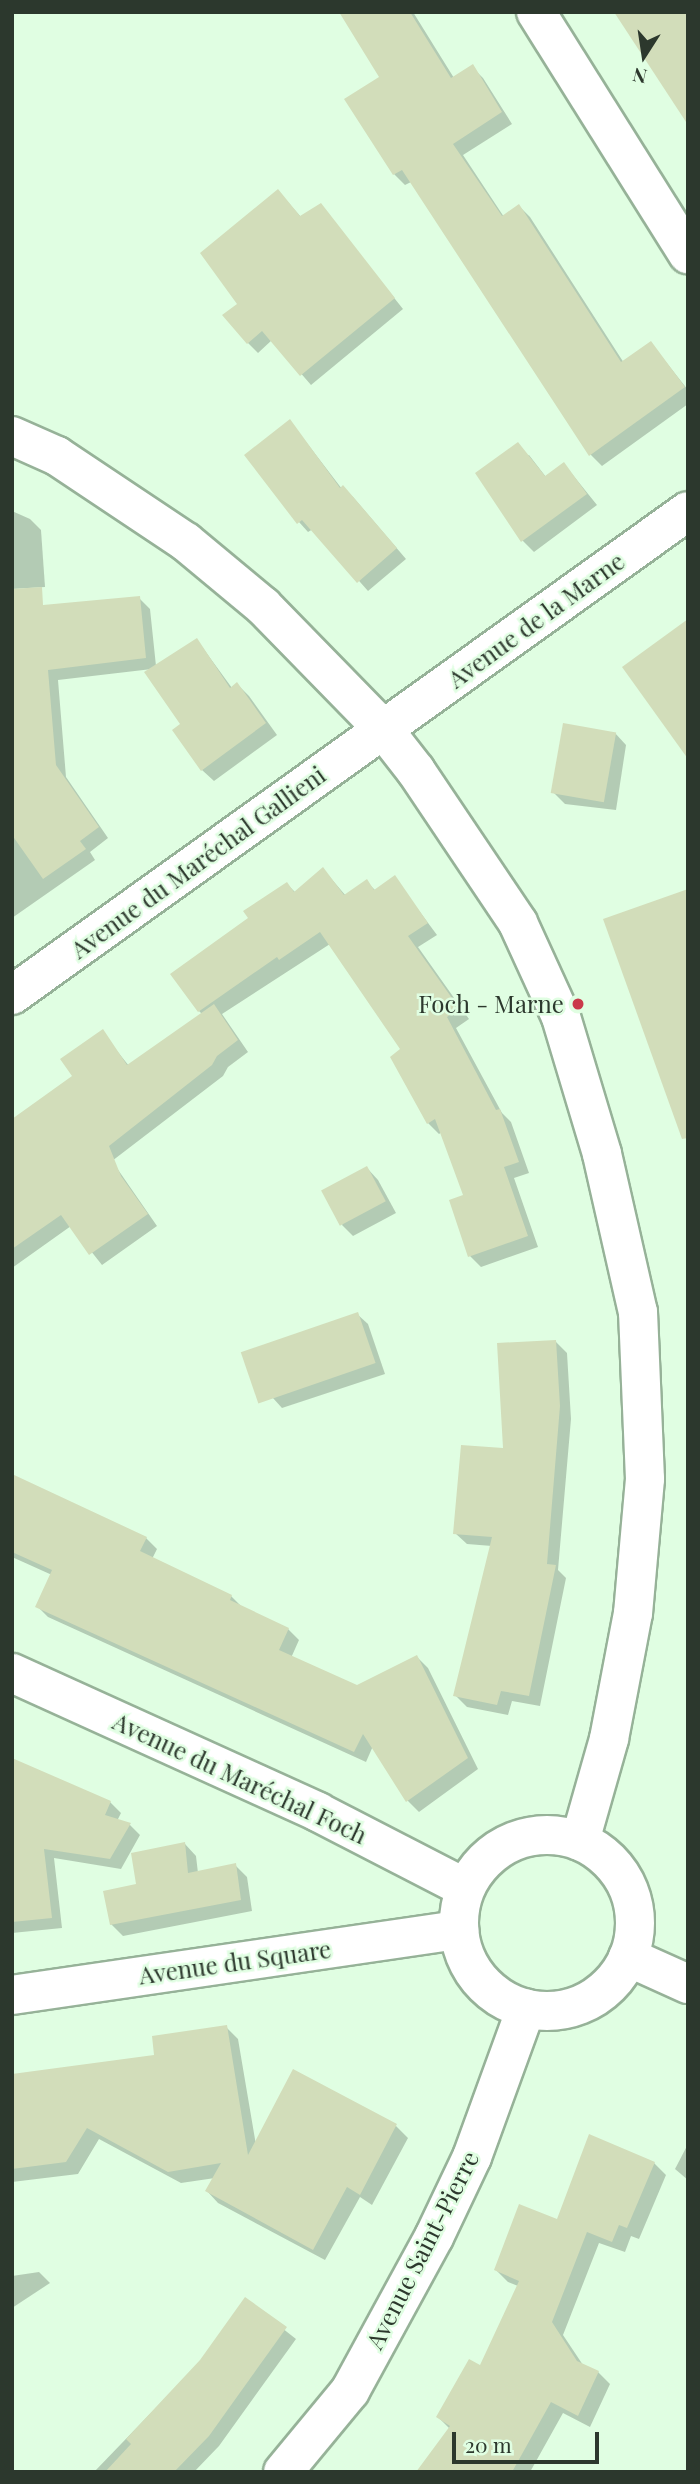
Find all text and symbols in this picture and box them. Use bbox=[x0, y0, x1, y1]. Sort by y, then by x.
north arrow bbox=[609, 21, 679, 91]
text: N bbox=[630, 62, 649, 91]
street label: Avenue de la Marne bbox=[442, 546, 630, 694]
street label: Avenue du Maréchal Gallieni bbox=[65, 760, 331, 964]
place label: Foch - Marne bbox=[418, 990, 564, 1018]
marker: Foch - Marne bbox=[570, 996, 586, 1012]
street label: Avenue du Maréchal Foch bbox=[109, 1706, 371, 1850]
street label: Avenue du Square bbox=[137, 1934, 333, 1990]
street label: Avenue Saint-Pierre bbox=[360, 2146, 484, 2354]
scale bar bbox=[455, 2418, 602, 2462]
text: 20 m bbox=[465, 2430, 512, 2458]

